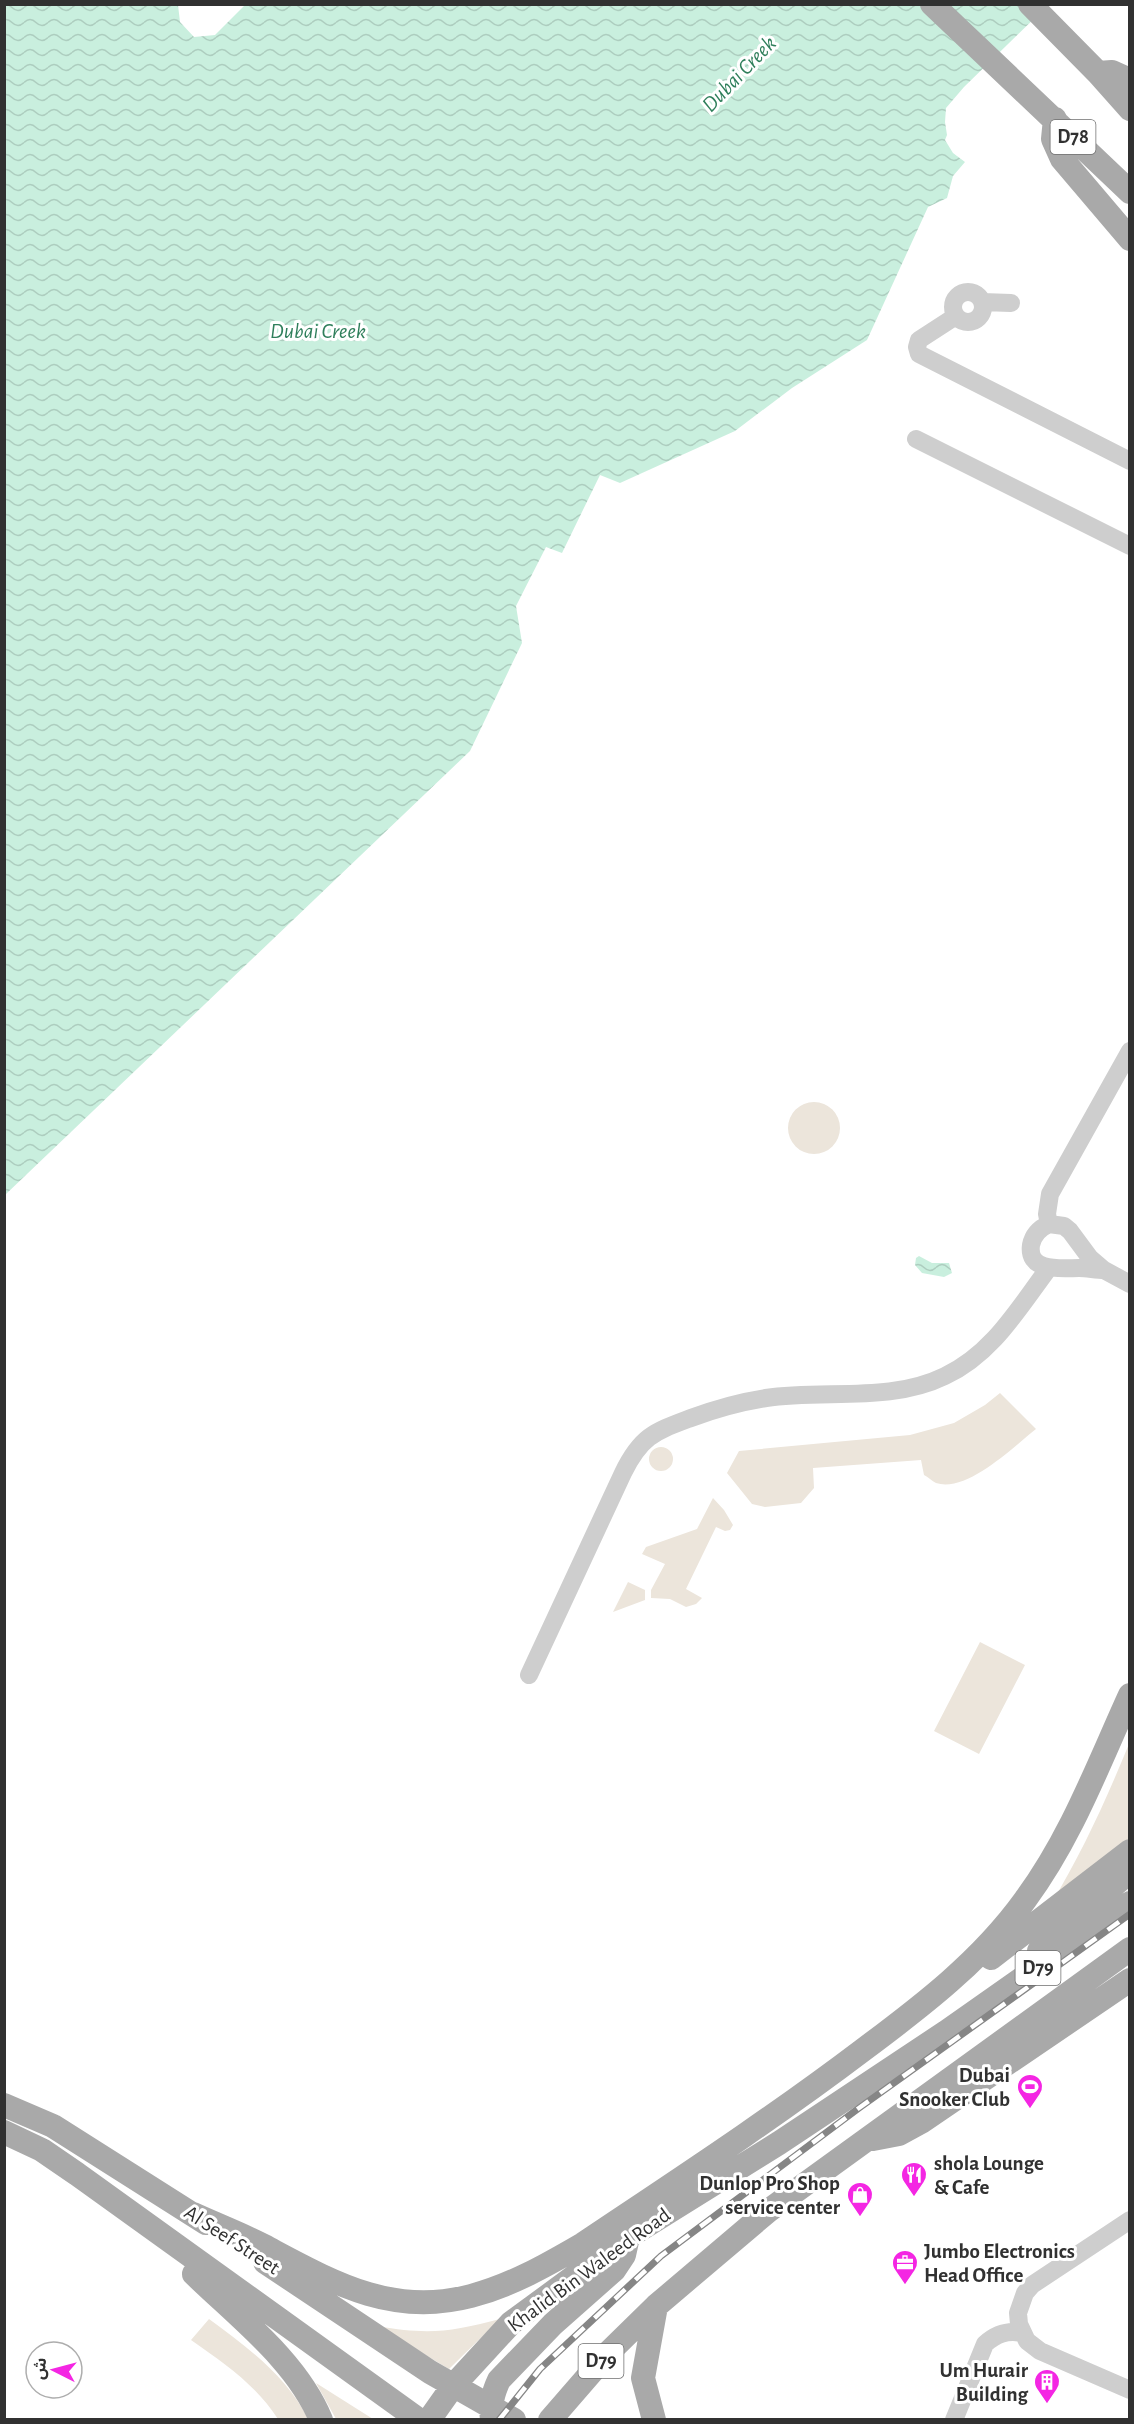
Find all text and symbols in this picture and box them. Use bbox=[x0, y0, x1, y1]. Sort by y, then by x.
water label: Dubai Creek bbox=[698, 32, 780, 116]
road number: D78 bbox=[1050, 120, 1096, 154]
water label: Dubai Creek bbox=[270, 320, 366, 342]
road number: D79 bbox=[1016, 1951, 1060, 1985]
place label: Dubai Snooker Club bbox=[899, 2065, 1010, 2110]
sports icon: Dubai Snooker Club bbox=[1015, 2072, 1045, 2110]
place label: shola Lounge & Cafe bbox=[934, 2153, 1044, 2198]
restaurant icon: shola Lounge & Cafe bbox=[899, 2160, 929, 2198]
place label: Dunlop Pro Shop service center bbox=[699, 2173, 841, 2218]
shop icon: Dunlop Pro Shop service center bbox=[845, 2180, 875, 2218]
street label: Al Seef Street bbox=[181, 2202, 284, 2279]
street label: Khalid Bin Waleed Road bbox=[504, 2204, 674, 2336]
place label: Jumbo Electronics Head Office bbox=[924, 2241, 1075, 2286]
office icon: Jumbo Electronics Head Office bbox=[890, 2248, 920, 2286]
north arrow bbox=[24, 2340, 84, 2400]
road number: D79 bbox=[578, 2344, 624, 2378]
text: ش bbox=[31, 2357, 50, 2380]
place label: Um Hurair Building bbox=[940, 2360, 1029, 2405]
building icon: Um Hurair Building bbox=[1032, 2367, 1062, 2405]

